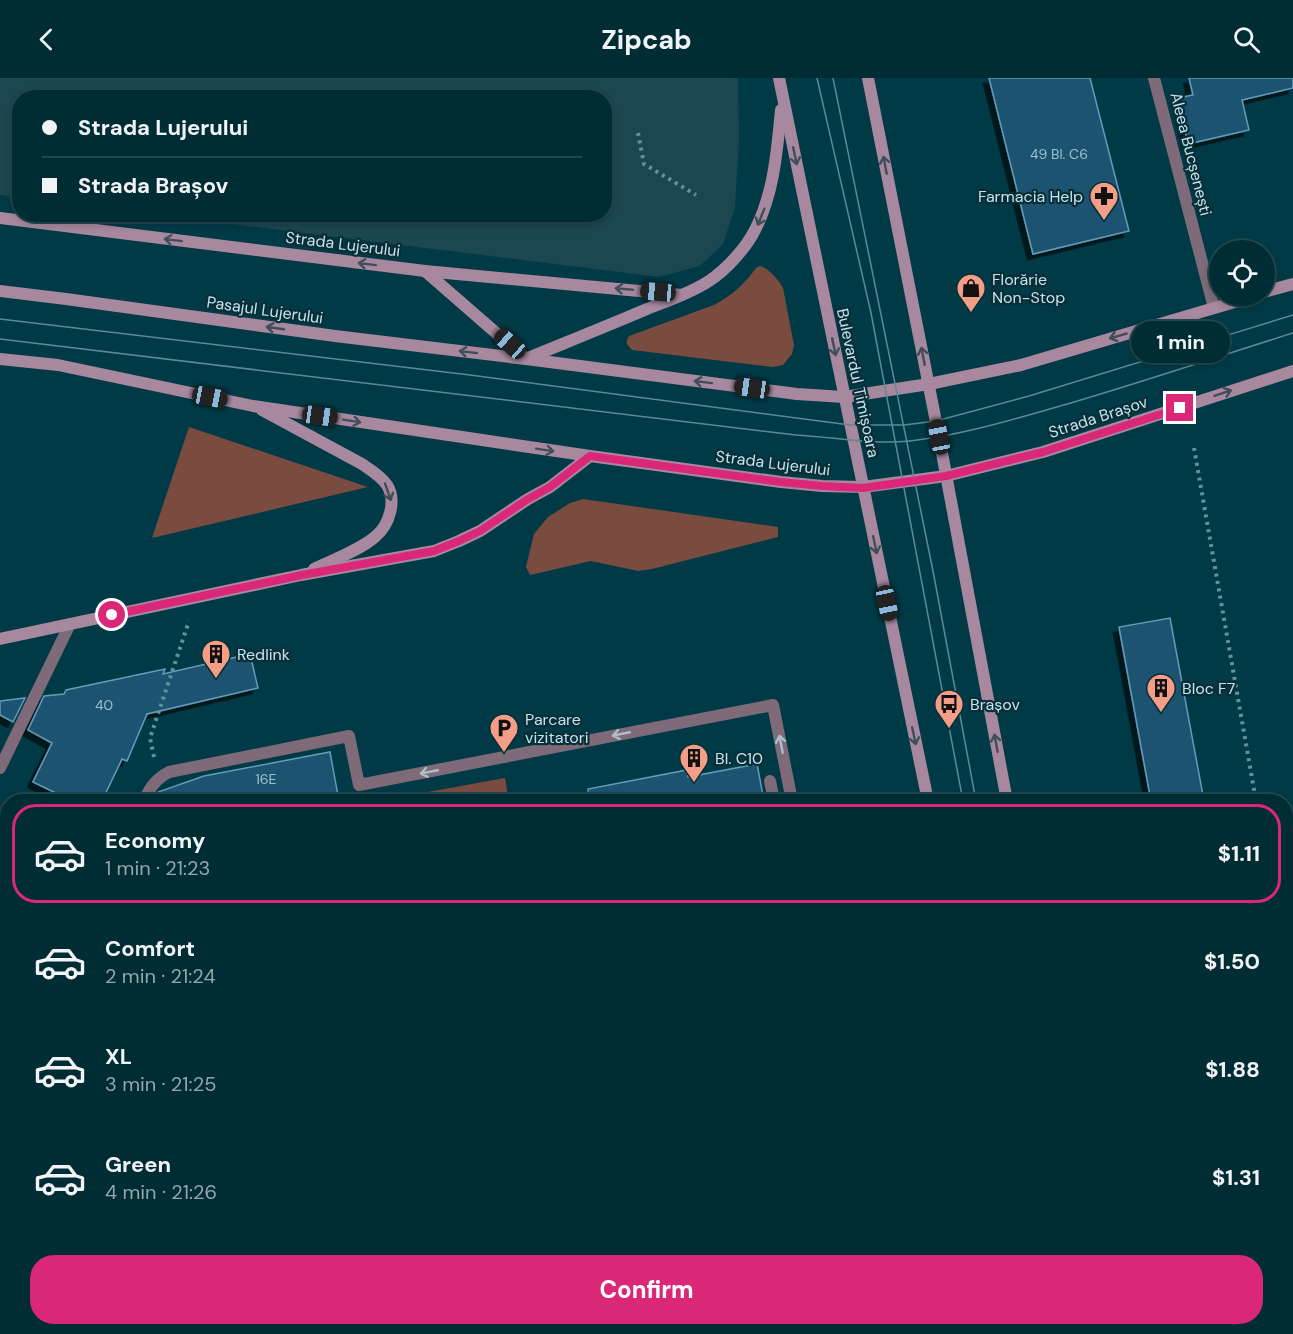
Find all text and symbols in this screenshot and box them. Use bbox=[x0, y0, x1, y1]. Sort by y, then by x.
text: Zipcab bbox=[601, 22, 692, 57]
icon: back bbox=[30, 23, 63, 56]
icon: search bbox=[1230, 23, 1263, 56]
street label: Aleea Bucșenești bbox=[1166, 90, 1216, 218]
text: Strada Lujerului bbox=[78, 113, 248, 142]
house number: 49 Bl. C6 bbox=[1030, 145, 1088, 163]
one-way arrow bbox=[789, 146, 801, 165]
one-way arrow bbox=[879, 156, 890, 175]
text: Strada Brașov bbox=[78, 171, 228, 200]
pharmacy icon: Farmacia Help bbox=[1088, 180, 1120, 222]
place label: Farmacia Help bbox=[978, 186, 1083, 207]
one-way arrow bbox=[755, 207, 766, 225]
street label: Strada Lujerului bbox=[284, 227, 402, 261]
one-way arrow bbox=[164, 234, 184, 245]
map controls bbox=[1209, 240, 1275, 306]
button: locate bbox=[1209, 240, 1275, 306]
one-way arrow bbox=[357, 258, 377, 269]
place label: Florărie Non-Stop bbox=[992, 269, 1065, 308]
shop icon: Florărie Non-Stop bbox=[955, 272, 987, 314]
car bbox=[639, 281, 677, 303]
one-way arrow bbox=[614, 283, 634, 294]
street label: Pasajul Lujerului bbox=[205, 291, 325, 329]
street label: Bulevardul Timișoara bbox=[832, 306, 884, 460]
callout: 1 min bbox=[1130, 321, 1230, 363]
one-way arrow bbox=[265, 322, 285, 333]
car bbox=[491, 325, 529, 363]
text: 1 min bbox=[1156, 329, 1205, 355]
one-way arrow bbox=[1109, 331, 1128, 342]
one-way arrow bbox=[829, 337, 840, 356]
one-way arrow bbox=[459, 346, 479, 357]
one-way arrow bbox=[917, 347, 928, 367]
one-way arrow bbox=[693, 376, 713, 387]
car bbox=[733, 377, 771, 399]
car bbox=[191, 385, 229, 409]
one-way arrow bbox=[1213, 387, 1232, 398]
street label: Strada Brașov bbox=[1046, 391, 1151, 443]
route end bbox=[1166, 394, 1193, 421]
car bbox=[301, 405, 339, 427]
one-way arrow bbox=[342, 415, 362, 426]
car bbox=[927, 418, 951, 456]
one-way arrow bbox=[535, 444, 554, 455]
street label: Strada Lujerului bbox=[714, 446, 832, 480]
one-way arrow bbox=[383, 483, 394, 501]
one-way arrow bbox=[870, 534, 881, 554]
car bbox=[874, 584, 900, 622]
route start bbox=[98, 601, 125, 628]
building icon: Redlink bbox=[200, 638, 232, 680]
place label: Redlink bbox=[237, 644, 290, 665]
building icon: Bloc F7 bbox=[1145, 672, 1177, 714]
place label: Bloc F7 bbox=[1182, 678, 1235, 699]
bus stop icon: Brașov bbox=[933, 688, 965, 730]
place label: Brașov bbox=[970, 694, 1020, 715]
house number: 40 bbox=[95, 696, 113, 714]
place label: Parcare vizitatori bbox=[525, 709, 589, 748]
parking icon: Parcare vizitatori bbox=[488, 712, 520, 754]
one-way arrow bbox=[909, 725, 920, 745]
one-way arrow bbox=[611, 729, 631, 740]
one-way arrow bbox=[775, 734, 786, 754]
one-way arrow bbox=[990, 734, 1001, 754]
building icon: Bl. C10 bbox=[678, 742, 710, 784]
place label: Bl. C10 bbox=[715, 748, 763, 769]
one-way arrow bbox=[420, 767, 439, 778]
house number: 16E bbox=[255, 770, 277, 788]
text: Economy bbox=[105, 826, 205, 855]
icon: car bbox=[33, 827, 87, 881]
text: $1.11 bbox=[1218, 839, 1260, 868]
text: 1 min · 21:23 bbox=[105, 855, 210, 881]
text: Comfort bbox=[105, 934, 195, 963]
icon: car bbox=[33, 935, 87, 989]
text: $1.50 bbox=[1204, 947, 1260, 976]
text: 2 min · 21:24 bbox=[105, 963, 216, 989]
text: XL bbox=[105, 1042, 132, 1071]
icon: car bbox=[33, 1043, 87, 1097]
text: $1.88 bbox=[1205, 1055, 1260, 1084]
text: 3 min · 21:25 bbox=[105, 1071, 216, 1097]
text: Green bbox=[105, 1150, 171, 1179]
icon: car bbox=[33, 1151, 87, 1205]
text: $1.31 bbox=[1212, 1163, 1260, 1192]
text: 4 min · 21:26 bbox=[105, 1179, 217, 1205]
button: Confirm bbox=[30, 1255, 1263, 1324]

